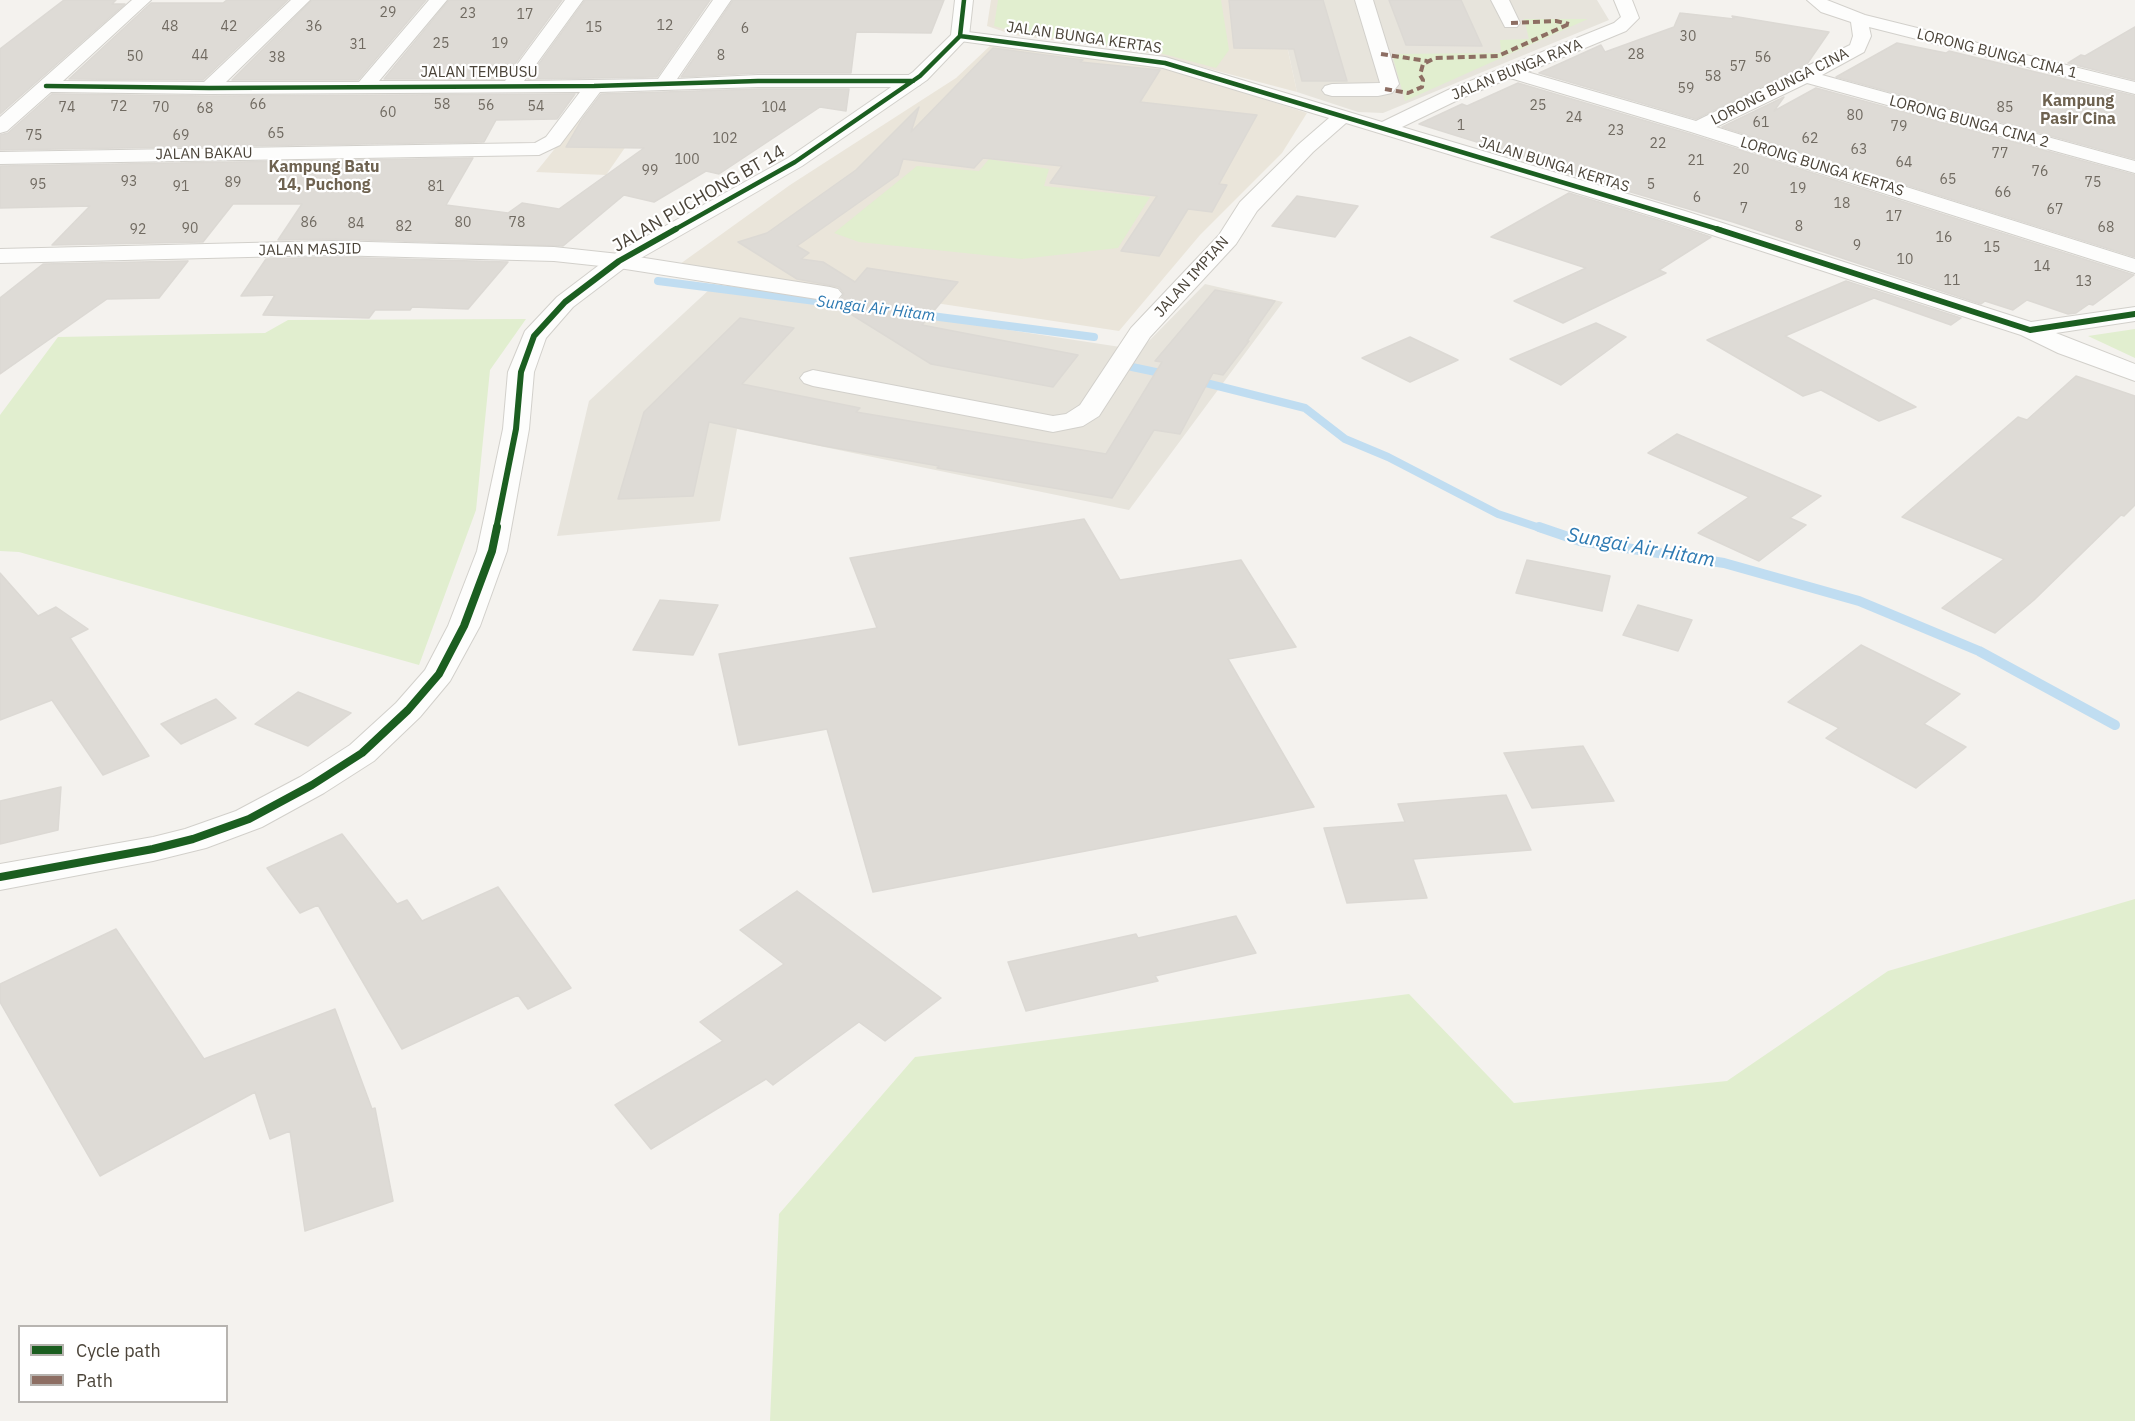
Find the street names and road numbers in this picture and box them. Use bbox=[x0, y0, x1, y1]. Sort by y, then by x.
street label: JALAN BUNGA KERTAS bbox=[1005, 18, 1163, 58]
street label: LORONG BUNGA CINA 1 bbox=[1915, 25, 2079, 83]
street label: JALAN BUNGA RAYA bbox=[1449, 36, 1585, 104]
street label: LORONG BUNGA CINA bbox=[1708, 44, 1852, 130]
street label: JALAN TEMBUSU bbox=[420, 64, 538, 82]
street label: LORONG BUNGA CINA 2 bbox=[1887, 92, 2051, 152]
street label: JALAN BUNGA KERTAS bbox=[1477, 134, 1631, 196]
street label: LORONG BUNGA KERTAS bbox=[1738, 134, 1906, 200]
street label: JALAN PUCHONG BT 14 bbox=[609, 141, 789, 257]
street label: JALAN BAKAU bbox=[155, 144, 253, 164]
street label: JALAN IMPIAN bbox=[1151, 233, 1233, 321]
street label: JALAN MASJID bbox=[258, 240, 362, 260]

